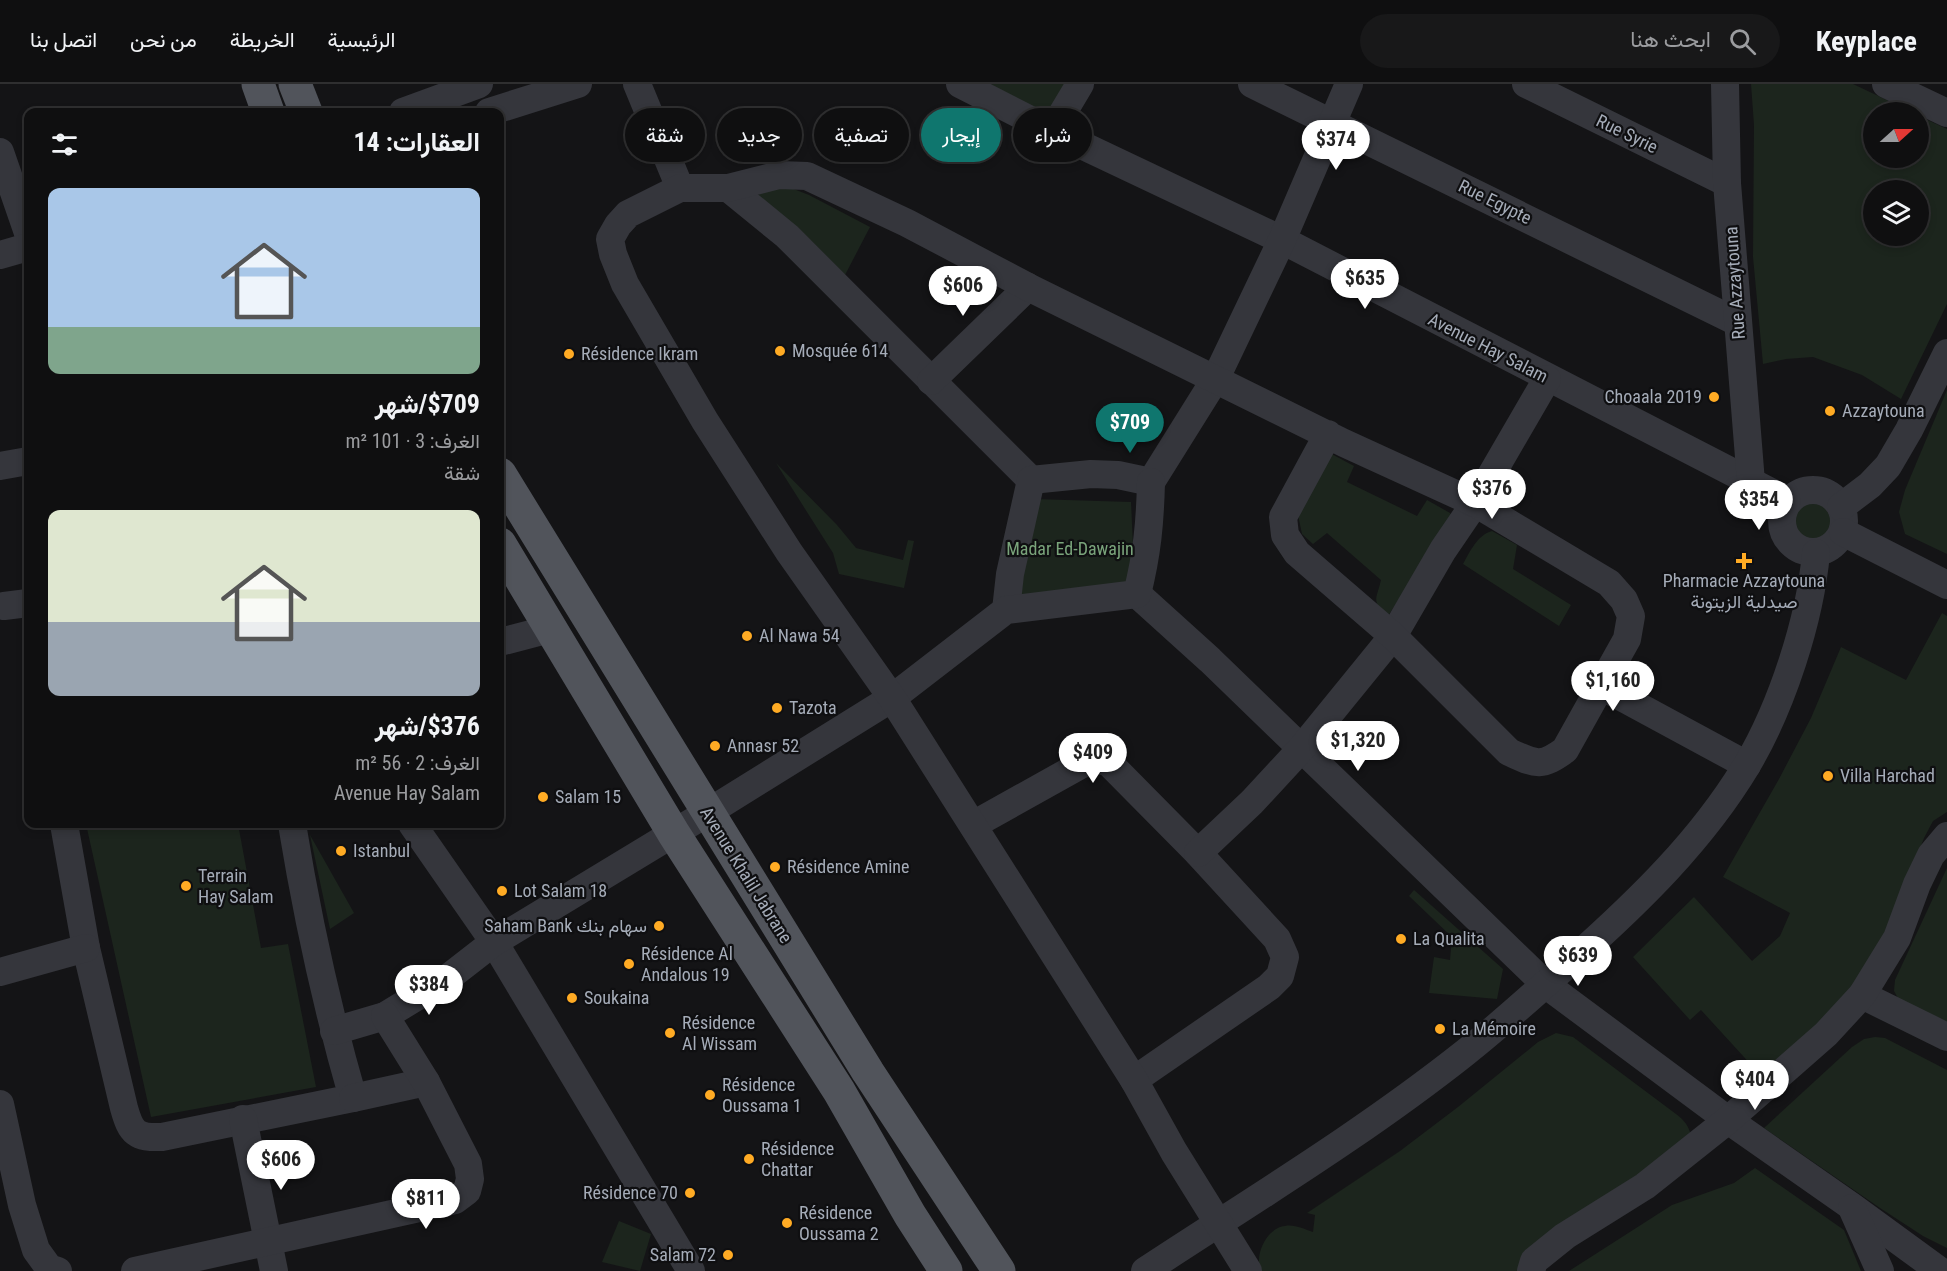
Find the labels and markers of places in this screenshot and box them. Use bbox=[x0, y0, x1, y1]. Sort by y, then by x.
pin: $374 bbox=[1300, 120, 1372, 171]
pin: $635 bbox=[1329, 259, 1401, 310]
pin: $606 bbox=[927, 266, 999, 317]
place label: Mosquée 614 bbox=[792, 340, 888, 361]
place label: Résidence Ikram bbox=[581, 343, 698, 364]
marker: Mosquée 614 bbox=[773, 344, 787, 358]
marker: Résidence Ikram bbox=[562, 347, 576, 361]
place label: Choaala 2019 bbox=[1604, 386, 1702, 407]
marker: Choaala 2019 bbox=[1707, 390, 1721, 404]
place label: Azzaytouna bbox=[1842, 400, 1925, 421]
pin: $709 bbox=[1094, 403, 1166, 454]
marker: Azzaytouna bbox=[1823, 404, 1837, 418]
pin: $376 bbox=[1456, 469, 1528, 520]
pin: $354 bbox=[1723, 480, 1795, 531]
marker: Pharmacie Azzaytouna صيدلية الزيتونة bbox=[1737, 554, 1751, 568]
place label: Pharmacie Azzaytouna صيدلية الزيتونة bbox=[1663, 570, 1825, 613]
place label: Al Nawa 54 bbox=[759, 625, 840, 646]
marker: Al Nawa 54 bbox=[740, 629, 754, 643]
pin: $1,160 bbox=[1564, 661, 1662, 712]
place label: Tazota bbox=[789, 697, 837, 718]
marker: Tazota bbox=[770, 701, 784, 715]
pin: $1,320 bbox=[1309, 721, 1407, 772]
pin: $409 bbox=[1057, 733, 1129, 784]
place label: Annasr 52 bbox=[727, 735, 799, 756]
marker: Annasr 52 bbox=[708, 739, 722, 753]
place label: Villa Harchad bbox=[1840, 765, 1935, 786]
marker: Villa Harchad bbox=[1821, 769, 1835, 783]
place label: Salam 15 bbox=[555, 786, 621, 807]
marker: Salam 15 bbox=[536, 790, 550, 804]
place label: Istanbul bbox=[353, 840, 410, 861]
marker: Istanbul bbox=[334, 844, 348, 858]
place label: Résidence Amine bbox=[787, 856, 910, 877]
marker: Résidence Amine bbox=[768, 860, 782, 874]
place label: Terrain Hay Salam bbox=[198, 865, 274, 907]
marker: Terrain Hay Salam bbox=[179, 879, 193, 893]
place label: Lot Salam 18 bbox=[514, 880, 607, 901]
marker: Lot Salam 18 bbox=[495, 884, 509, 898]
place label: Saham Bank سهام بنك bbox=[484, 915, 647, 938]
marker: Saham Bank سهام بنك bbox=[652, 919, 666, 933]
place label: La Qualita bbox=[1413, 928, 1485, 949]
marker: La Qualita bbox=[1394, 932, 1408, 946]
pin: $639 bbox=[1542, 936, 1614, 987]
place label: Résidence Al Andalous 19 bbox=[641, 943, 733, 985]
marker: Résidence Al Andalous 19 bbox=[622, 957, 636, 971]
pin: $384 bbox=[393, 965, 465, 1016]
place label: Soukaina bbox=[584, 987, 649, 1008]
marker: Soukaina bbox=[565, 991, 579, 1005]
place label: Résidence Al Wissam bbox=[682, 1012, 757, 1054]
place label: La Mémoire bbox=[1452, 1018, 1536, 1039]
marker: La Mémoire bbox=[1433, 1022, 1447, 1036]
marker: Résidence Al Wissam bbox=[663, 1026, 677, 1040]
pin: $404 bbox=[1719, 1060, 1791, 1111]
place label: Résidence Oussama 1 bbox=[722, 1074, 802, 1116]
marker: Résidence Oussama 1 bbox=[703, 1088, 717, 1102]
place label: Résidence Chattar bbox=[761, 1138, 834, 1180]
pin: $606 bbox=[245, 1140, 317, 1191]
marker: Résidence Chattar bbox=[742, 1152, 756, 1166]
pin: $811 bbox=[390, 1179, 462, 1230]
place label: Résidence 70 bbox=[583, 1182, 678, 1203]
marker: Résidence 70 bbox=[683, 1186, 697, 1200]
place label: Résidence Oussama 2 bbox=[799, 1202, 879, 1244]
marker: Résidence Oussama 2 bbox=[780, 1216, 794, 1230]
place label: Salam 72 bbox=[650, 1244, 716, 1265]
marker: Salam 72 bbox=[721, 1248, 735, 1262]

